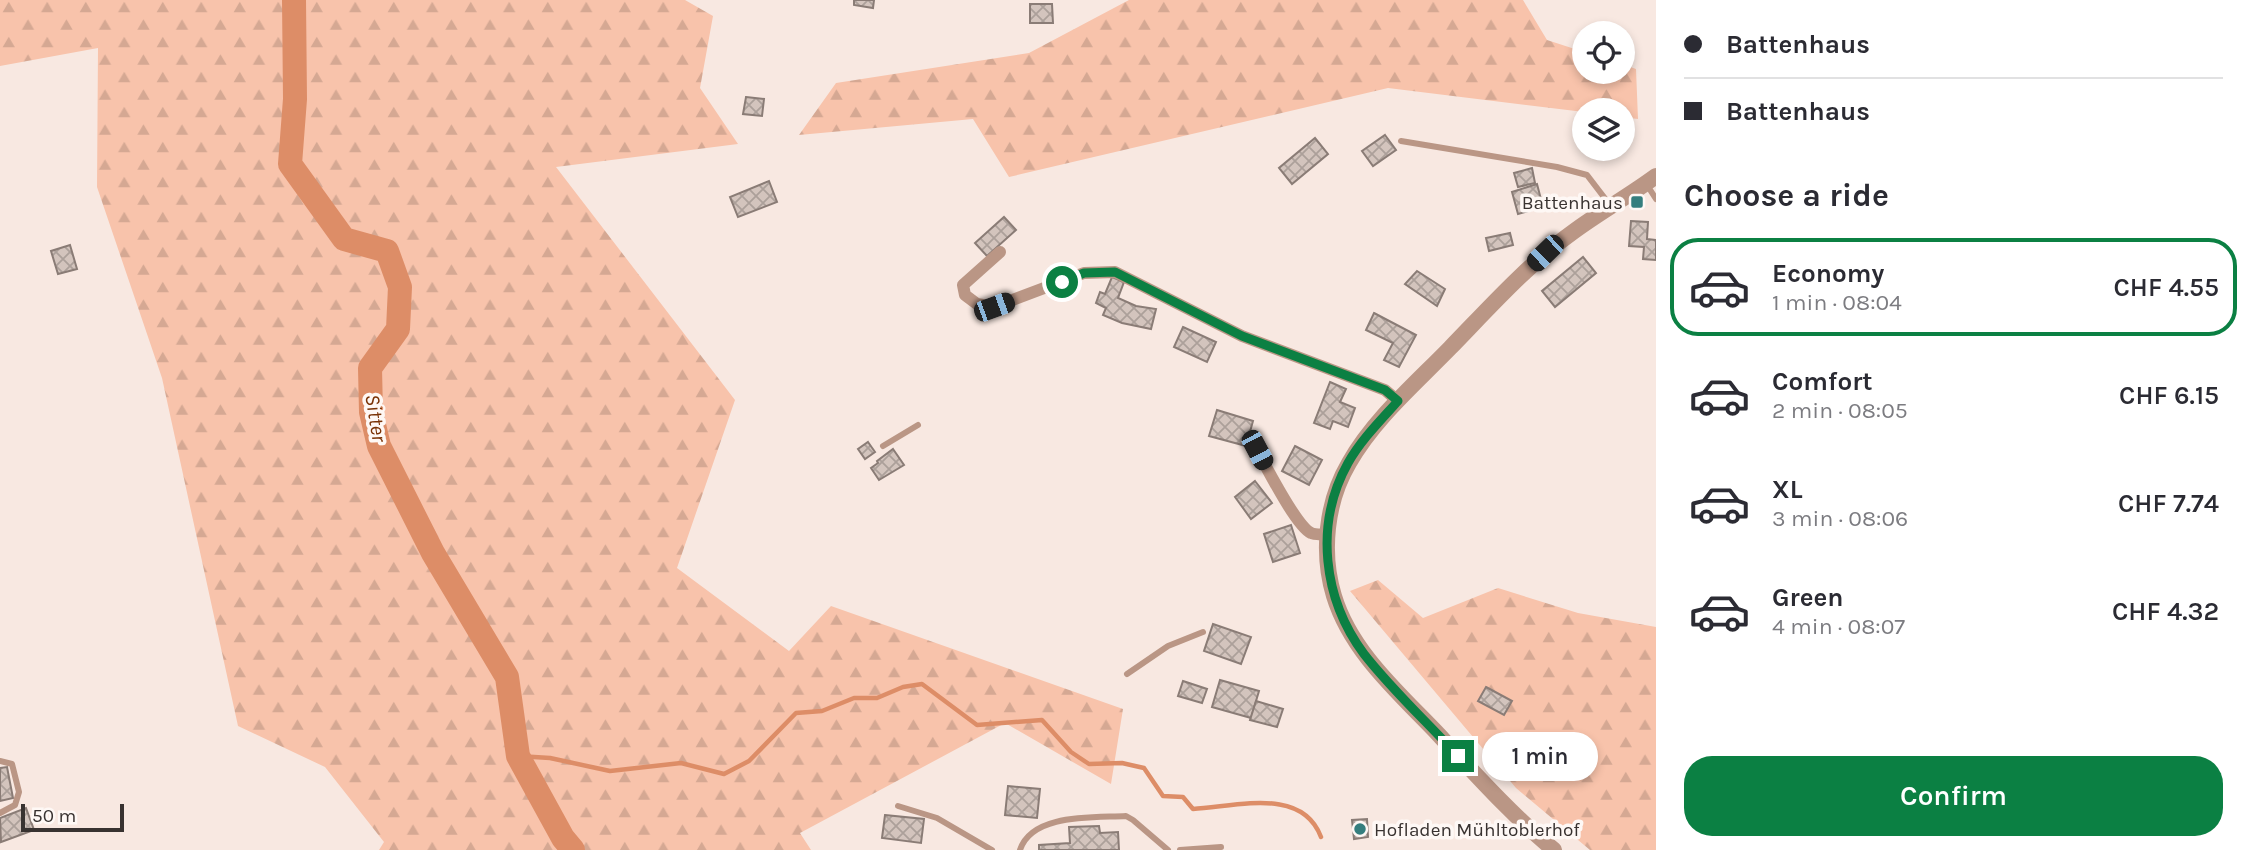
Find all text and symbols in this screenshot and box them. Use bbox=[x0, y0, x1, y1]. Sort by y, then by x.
map controls bbox=[1572, 21, 1635, 161]
button: locate bbox=[1572, 21, 1635, 84]
text: Battenhaus bbox=[1726, 29, 1870, 60]
text: Battenhaus bbox=[1726, 96, 1870, 127]
button: layers bbox=[1572, 98, 1635, 161]
text: Choose a ride bbox=[1684, 177, 1889, 214]
place label: Battenhaus bbox=[1522, 192, 1623, 214]
marker: Battenhaus bbox=[1629, 194, 1645, 210]
car bbox=[1523, 231, 1568, 275]
icon: car bbox=[1688, 256, 1751, 319]
text: Economy bbox=[1772, 258, 1884, 289]
route start bbox=[1046, 266, 1078, 298]
text: CHF 4.55 bbox=[2114, 272, 2219, 303]
text: 1 min · 08:04 bbox=[1772, 289, 1902, 316]
car bbox=[971, 290, 1018, 324]
icon: car bbox=[1688, 364, 1751, 427]
text: Comfort bbox=[1772, 366, 1873, 397]
text: CHF 6.15 bbox=[2119, 380, 2219, 411]
water label: Sitter bbox=[360, 392, 392, 444]
text: 2 min · 08:05 bbox=[1772, 397, 1908, 424]
car bbox=[1238, 427, 1277, 473]
icon: car bbox=[1688, 472, 1751, 535]
text: XL bbox=[1772, 474, 1803, 505]
text: CHF 7.74 bbox=[2118, 488, 2219, 519]
text: 3 min · 08:06 bbox=[1772, 505, 1908, 532]
icon: car bbox=[1688, 580, 1751, 643]
text: Green bbox=[1772, 582, 1844, 613]
text: CHF 4.32 bbox=[2112, 596, 2219, 627]
text: 4 min · 08:07 bbox=[1772, 613, 1905, 640]
callout: 1 min bbox=[1482, 732, 1598, 780]
route end bbox=[1442, 740, 1474, 772]
text: 1 min bbox=[1511, 743, 1569, 770]
button: Confirm bbox=[1684, 756, 2223, 836]
scale bar bbox=[21, 801, 124, 833]
text: 50 m bbox=[32, 805, 76, 827]
place label: Hofladen Mühltoblerhof bbox=[1374, 819, 1580, 841]
marker: Hofladen Mühltoblerhof bbox=[1352, 821, 1368, 837]

